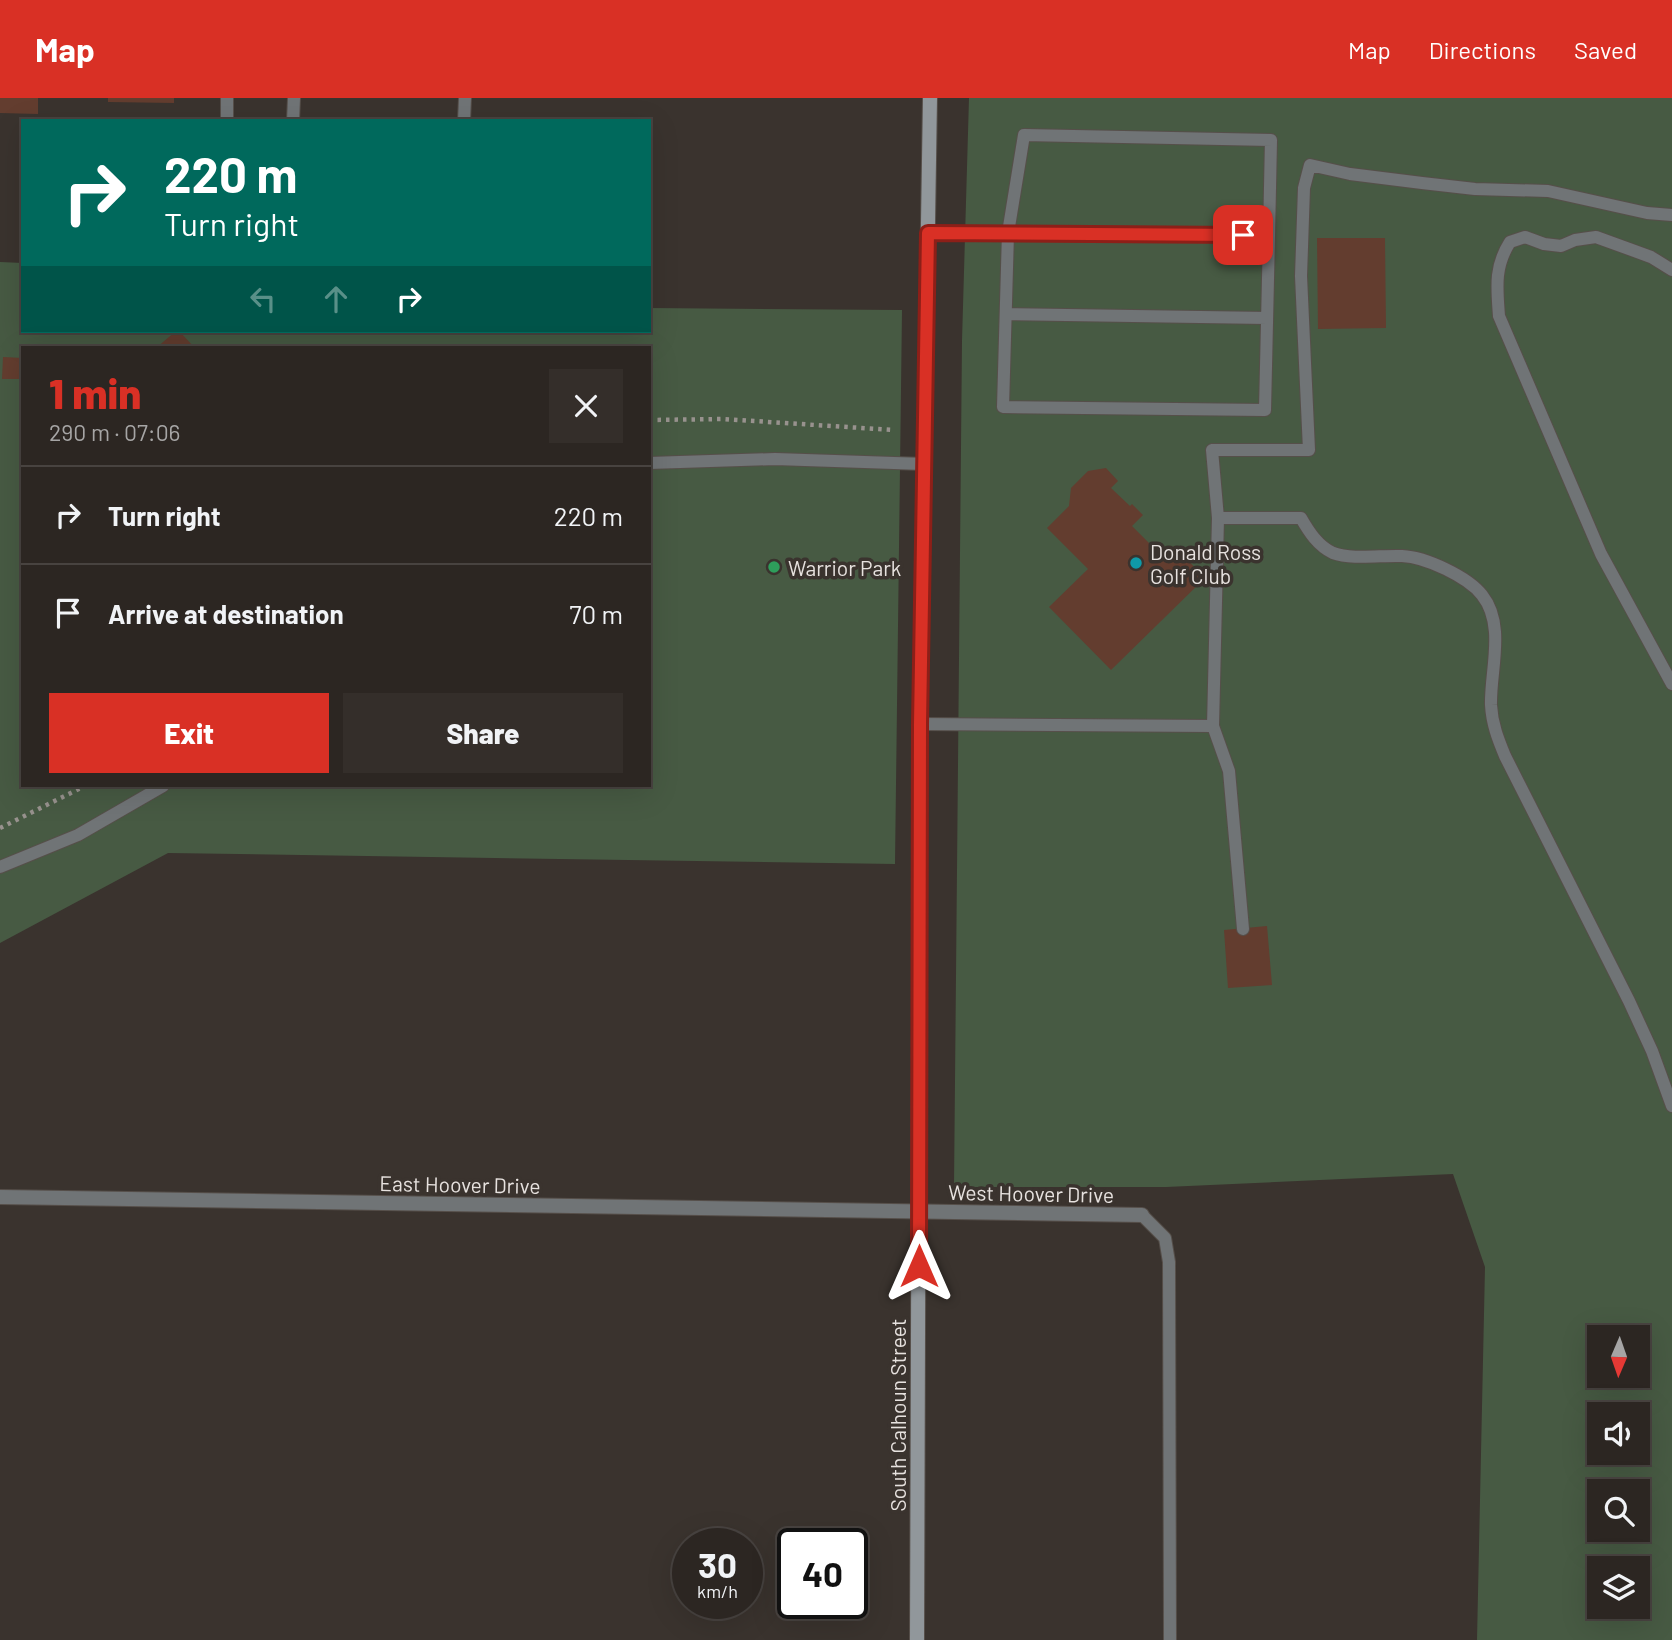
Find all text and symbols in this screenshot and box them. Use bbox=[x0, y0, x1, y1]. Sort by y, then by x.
text: Map bbox=[35, 29, 95, 69]
text: Map bbox=[1348, 35, 1391, 64]
text: Directions bbox=[1429, 35, 1536, 64]
text: Saved bbox=[1574, 35, 1637, 64]
text: 220 m bbox=[164, 144, 298, 203]
icon: right bbox=[49, 147, 140, 238]
text: Turn right bbox=[164, 204, 299, 242]
pin bbox=[1213, 205, 1273, 265]
icon: arrive bbox=[1224, 216, 1262, 254]
icon: left bbox=[244, 280, 282, 318]
icon: ahead bbox=[317, 280, 355, 318]
icon: right bbox=[390, 280, 428, 318]
text: 1 min bbox=[49, 367, 141, 417]
button: close bbox=[549, 369, 623, 443]
text: 290 m · 07:06 bbox=[49, 418, 180, 446]
icon: right bbox=[49, 496, 87, 534]
text: Turn right bbox=[108, 500, 221, 531]
text: 220 m bbox=[554, 500, 623, 531]
place label: Donald Ross Golf Club bbox=[1150, 539, 1261, 588]
place label: Warrior Park bbox=[788, 555, 901, 580]
marker: Donald Ross Golf Club bbox=[1128, 555, 1144, 571]
marker: Warrior Park bbox=[766, 559, 782, 575]
icon: arrive bbox=[49, 594, 87, 632]
text: Arrive at destination bbox=[108, 598, 344, 629]
text: 70 m bbox=[569, 598, 623, 629]
button: Exit bbox=[49, 693, 329, 773]
button: Share bbox=[343, 693, 623, 773]
street label: East Hoover Drive bbox=[379, 1170, 541, 1198]
street label: West Hoover Drive bbox=[948, 1179, 1114, 1207]
position arrow bbox=[882, 1229, 956, 1303]
street label: South Calhoun Street bbox=[885, 1318, 910, 1512]
north arrow bbox=[1587, 1325, 1650, 1388]
map controls bbox=[1587, 1325, 1650, 1619]
button: sound bbox=[1587, 1402, 1650, 1465]
button: search bbox=[1587, 1479, 1650, 1542]
speed limit sign: 40 bbox=[777, 1528, 868, 1619]
text: 30 bbox=[698, 1543, 737, 1585]
button: layers bbox=[1587, 1556, 1650, 1619]
text: km/h bbox=[697, 1580, 738, 1602]

